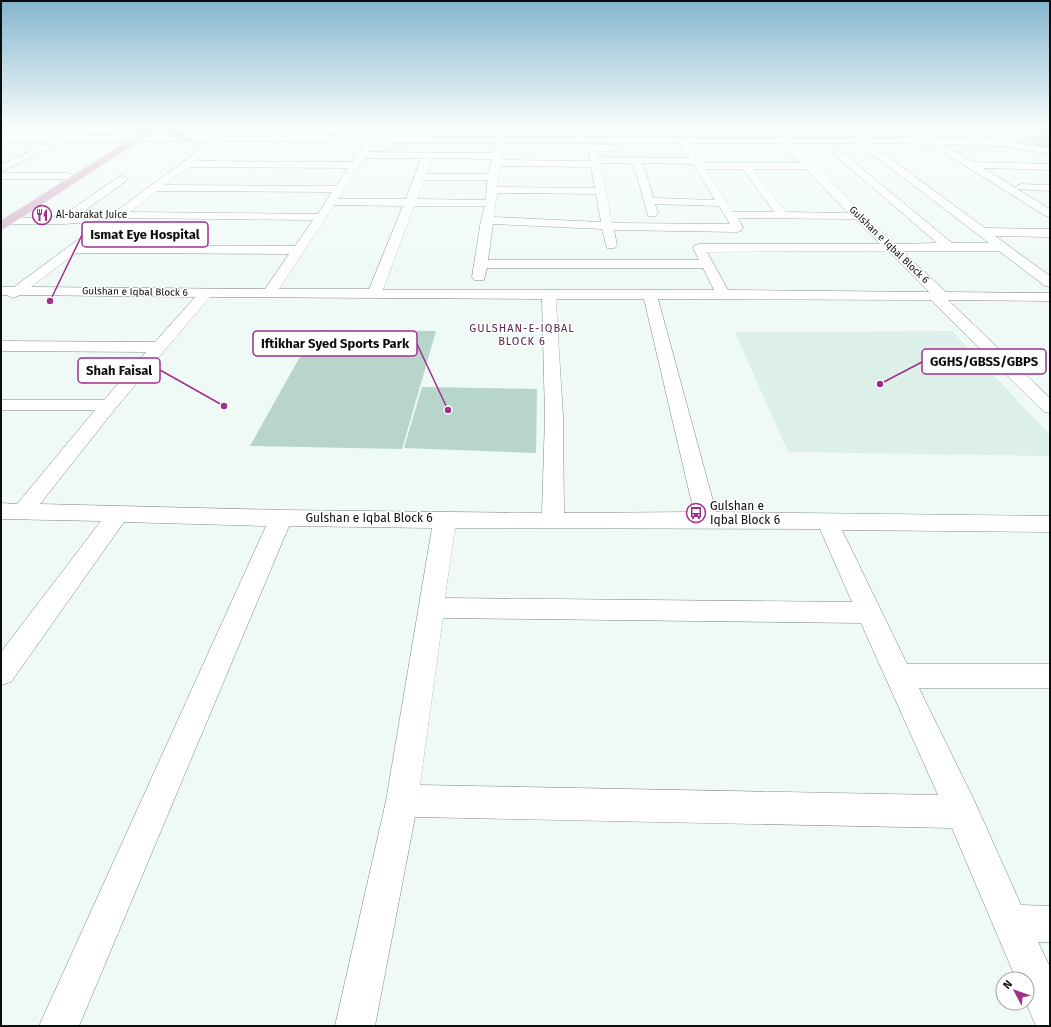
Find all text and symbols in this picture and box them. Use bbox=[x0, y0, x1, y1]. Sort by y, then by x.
restaurant icon: Al-barakat Juice bbox=[31, 204, 53, 226]
street label: Gulshan e Iqbal Block 6 bbox=[847, 204, 931, 286]
place label: Al-barakat Juice bbox=[56, 209, 127, 221]
callout: Ismat Eye Hospital bbox=[82, 222, 208, 247]
text: Ismat Eye Hospital bbox=[90, 227, 200, 242]
street label: Gulshan e Iqbal Block 6 bbox=[82, 285, 188, 299]
district label: GULSHAN-E-IQBAL BLOCK 6 bbox=[469, 322, 575, 348]
callout: Iftikhar Syed Sports Park bbox=[253, 331, 417, 356]
text: Iftikhar Syed Sports Park bbox=[261, 336, 410, 351]
callout: GGHS/GBSS/GBPS bbox=[922, 349, 1046, 374]
text: GGHS/GBSS/GBPS bbox=[930, 354, 1039, 369]
callout: Shah Faisal bbox=[78, 358, 160, 383]
text: Shah Faisal bbox=[86, 363, 152, 378]
place label: Gulshan e Iqbal Block 6 bbox=[710, 499, 780, 527]
bus stop icon: Gulshan e Iqbal Block 6 bbox=[685, 502, 707, 524]
street label: Gulshan e Iqbal Block 6 bbox=[305, 511, 433, 525]
north arrow bbox=[995, 971, 1035, 1011]
text: N bbox=[1001, 978, 1015, 992]

